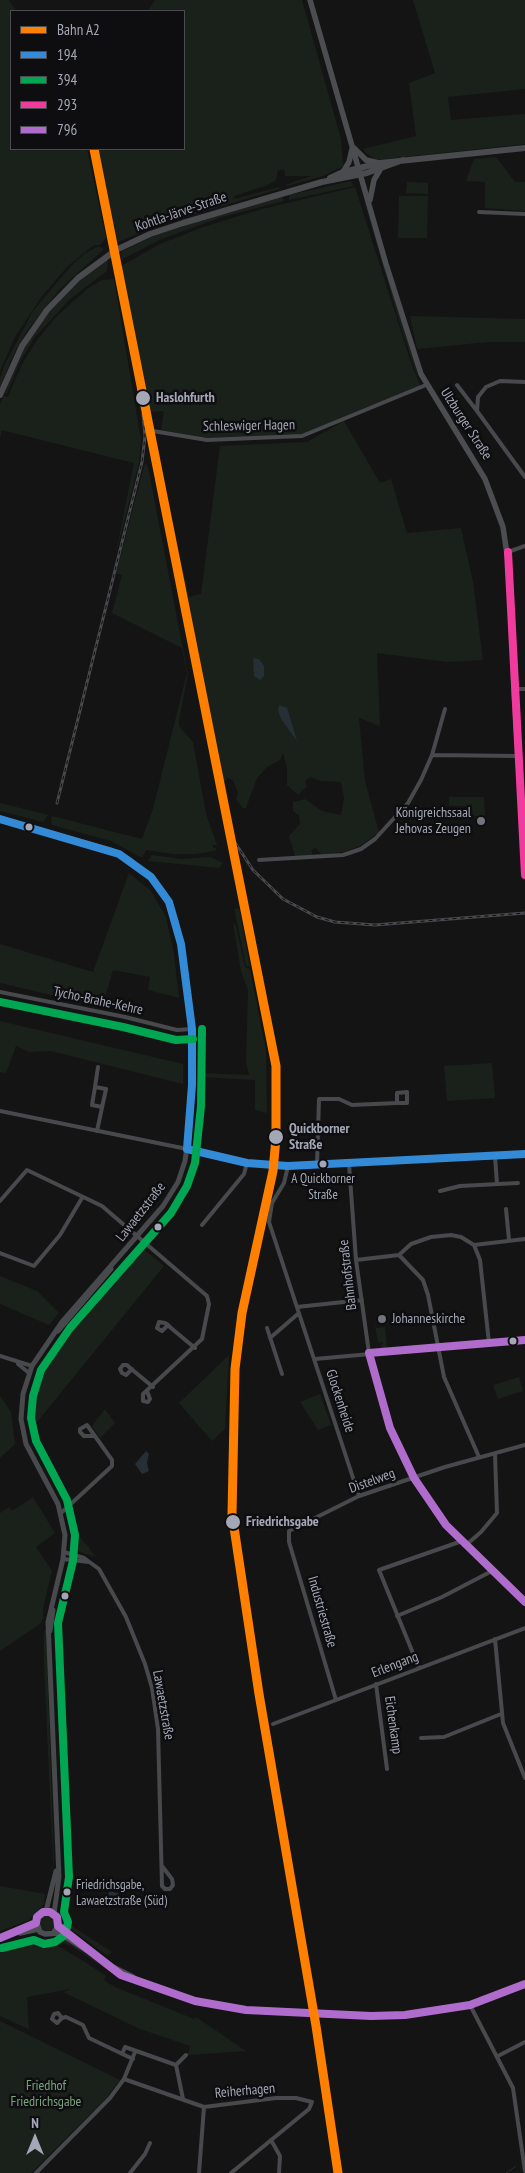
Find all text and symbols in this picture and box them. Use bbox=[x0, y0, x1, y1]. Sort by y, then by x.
legend bbox=[10, 10, 185, 150]
text: Bahn A2 bbox=[57, 20, 100, 39]
text: 194 bbox=[57, 45, 77, 64]
text: 394 bbox=[57, 70, 77, 89]
text: 293 bbox=[57, 95, 77, 114]
text: 796 bbox=[57, 120, 77, 139]
street label: Kohtla-Järve-Straße bbox=[133, 189, 229, 235]
street label: Ulzburger Straße bbox=[437, 385, 495, 463]
marker: Haslohfurth bbox=[134, 389, 152, 407]
place label: Haslohfurth bbox=[156, 390, 215, 406]
street label: Schleswiger Hagen bbox=[203, 417, 295, 435]
place label: Königreichssaal Jehovas Zeugen bbox=[396, 805, 471, 838]
marker: Königreichssaal Jehovas Zeugen bbox=[475, 815, 487, 827]
unlabelled marker bbox=[24, 822, 34, 832]
street label: Tycho-Brahe-Kehre bbox=[52, 983, 144, 1019]
place label: Quickborner Straße bbox=[289, 1121, 350, 1154]
marker: Quickborner Straße bbox=[267, 1128, 285, 1146]
marker: A Quickborner Straße bbox=[318, 1159, 328, 1169]
place label: A Quickborner Straße bbox=[291, 1171, 355, 1202]
street label: Lawaetzstraße bbox=[113, 1179, 169, 1245]
unlabelled marker bbox=[153, 1222, 163, 1232]
street label: Bahnhofstraße bbox=[335, 1239, 361, 1311]
place label: Johanneskirche bbox=[392, 1311, 465, 1327]
marker: Johanneskirche bbox=[376, 1313, 388, 1325]
unlabelled marker bbox=[508, 1336, 518, 1346]
street label: Glockenheide bbox=[322, 1367, 358, 1435]
street label: Distelweg bbox=[347, 1465, 397, 1497]
marker: Friedrichsgabe bbox=[224, 1513, 242, 1531]
place label: Friedrichsgabe bbox=[246, 1514, 319, 1530]
street label: Industriestraße bbox=[304, 1574, 340, 1650]
unlabelled marker bbox=[60, 1591, 70, 1601]
street label: Erlengang bbox=[369, 1648, 421, 1682]
street label: Lawaetzstraße bbox=[149, 1669, 177, 1741]
street label: Eichenkamp bbox=[381, 1695, 405, 1755]
place label: Friedrichsgabe, Lawaetzstraße (Süd) bbox=[76, 1877, 167, 1908]
marker: Friedrichsgabe, Lawaetzstraße (Süd) bbox=[62, 1887, 72, 1897]
park label: Friedhof Friedrichsgabe bbox=[11, 2078, 81, 2110]
street label: Reiherhagen bbox=[214, 2080, 276, 2102]
north arrow bbox=[10, 2113, 60, 2163]
text: N bbox=[31, 2114, 39, 2132]

